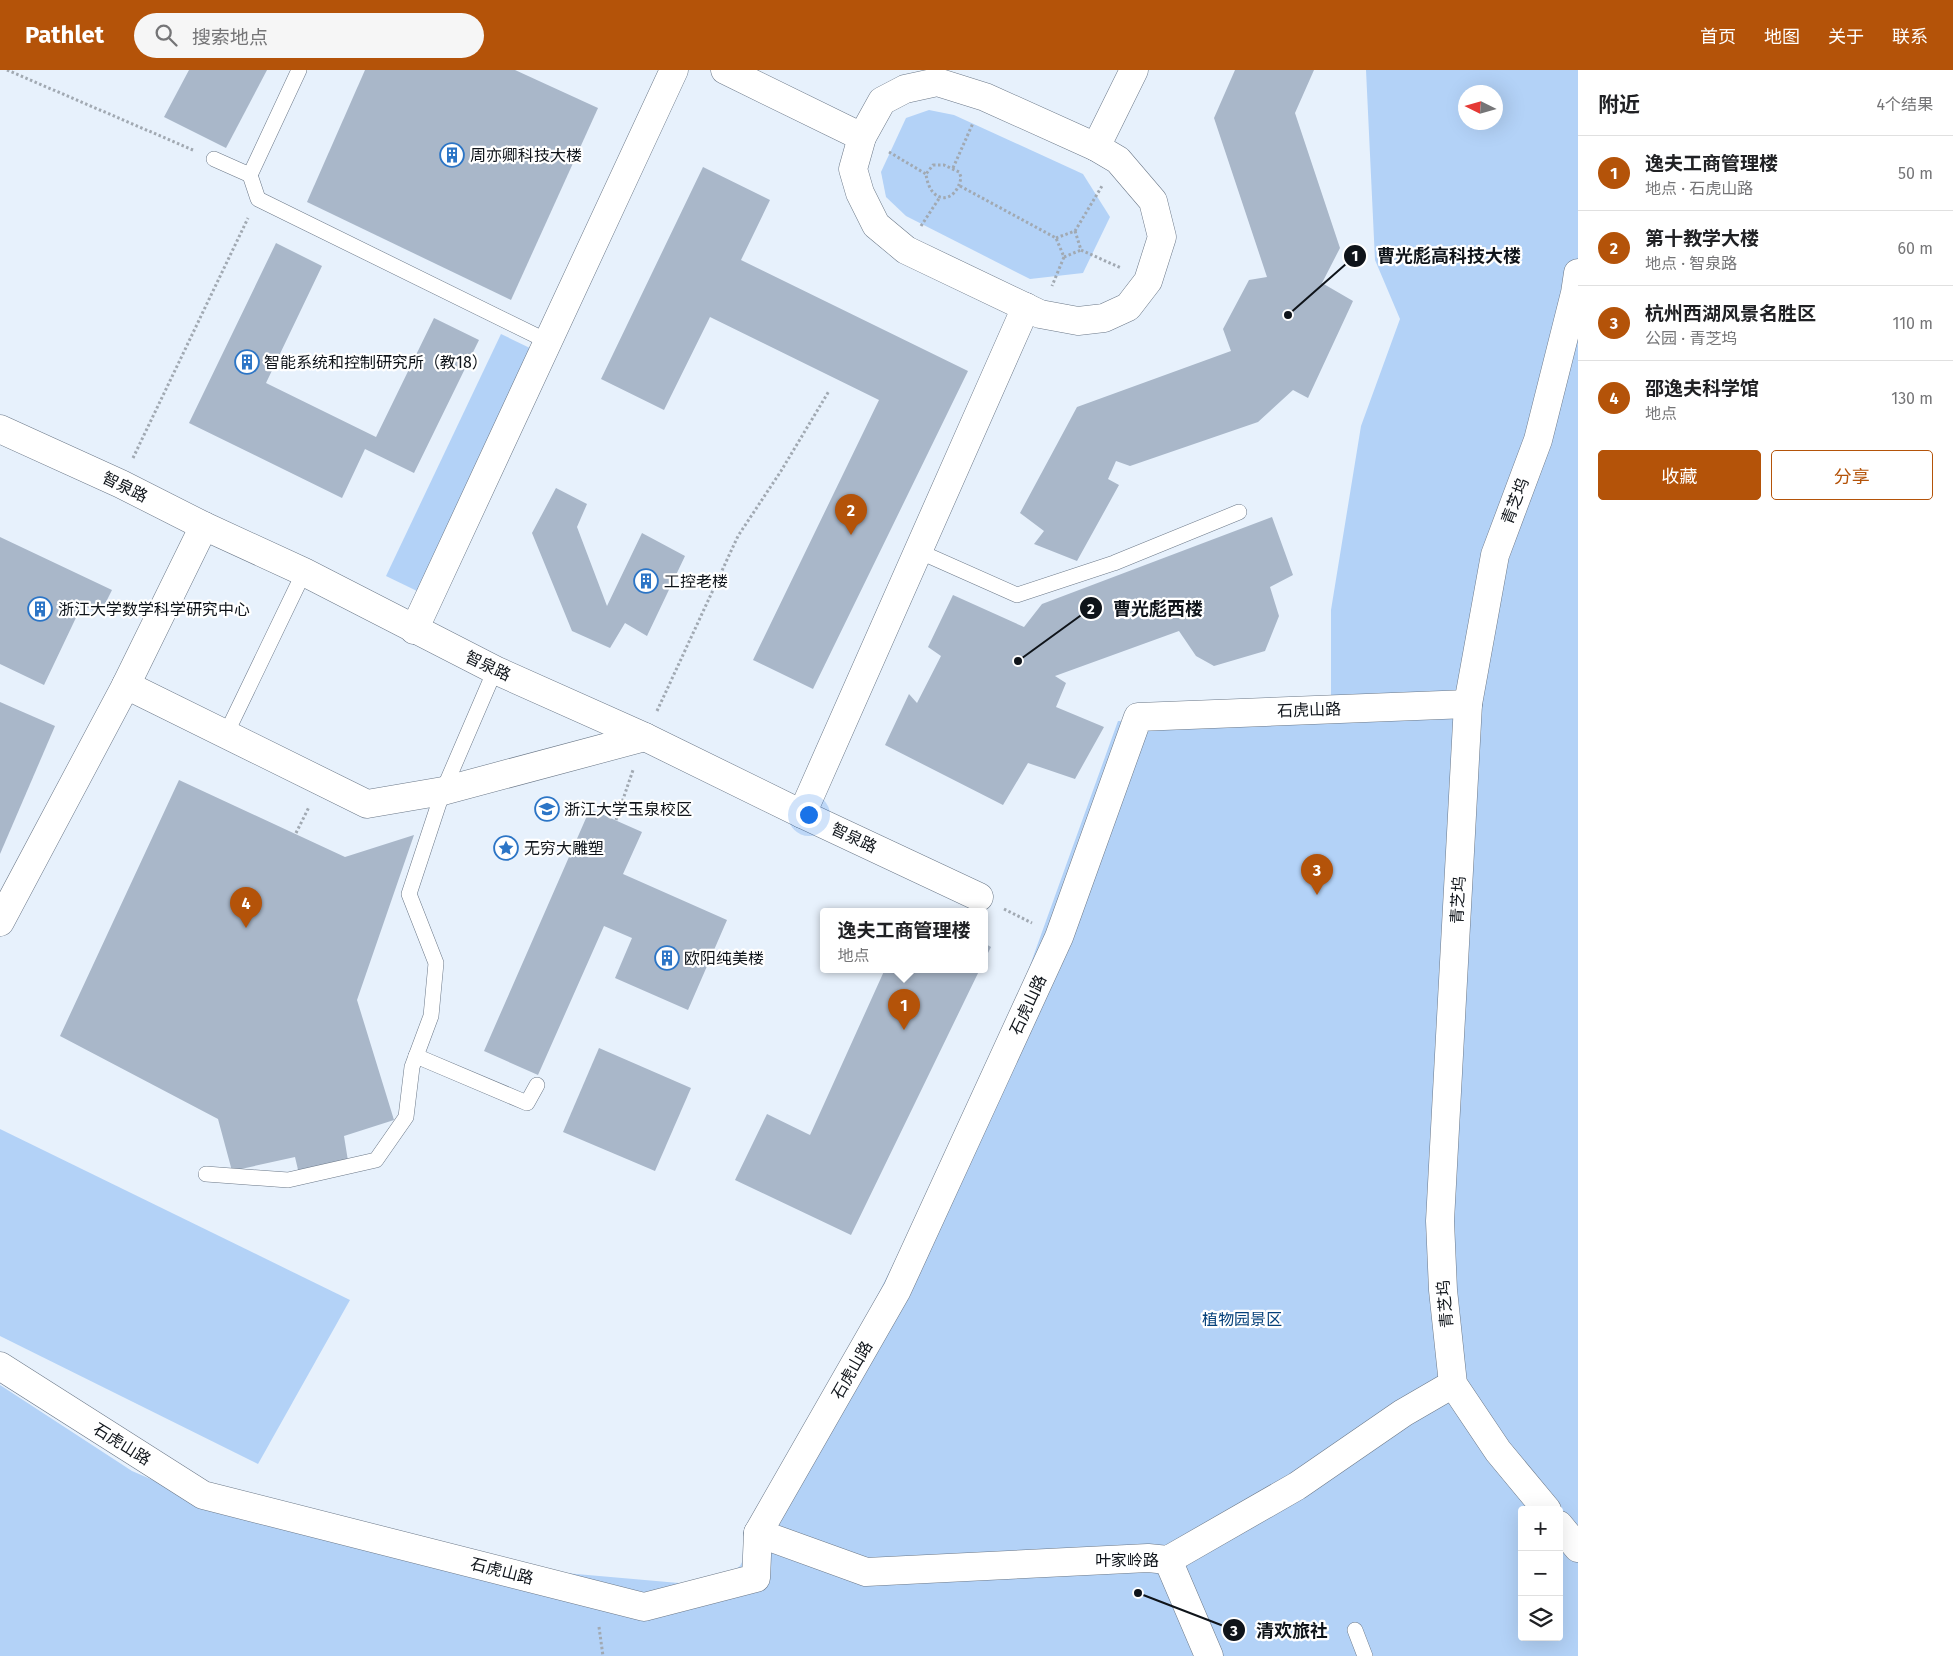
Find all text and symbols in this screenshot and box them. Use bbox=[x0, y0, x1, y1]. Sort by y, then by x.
search box bbox=[134, 13, 484, 58]
text: Pathlet bbox=[25, 21, 104, 49]
icon: search bbox=[152, 21, 180, 49]
text: 搜索地点 bbox=[192, 26, 268, 49]
text: 首页 bbox=[1700, 26, 1736, 48]
text: 地图 bbox=[1764, 26, 1800, 48]
text: 关于 bbox=[1828, 26, 1864, 48]
text: 联系 bbox=[1892, 26, 1928, 48]
north arrow bbox=[1458, 85, 1503, 130]
text: 附近 bbox=[1598, 92, 1640, 118]
text: 4个结果 bbox=[1876, 95, 1933, 114]
building icon: 周亦卿科技大楼 bbox=[439, 142, 465, 168]
place label: 周亦卿科技大楼 bbox=[470, 146, 582, 165]
text: 逸夫工商管理楼 bbox=[1645, 152, 1778, 175]
text: 1 bbox=[1610, 164, 1618, 183]
text: 50 m bbox=[1898, 164, 1933, 183]
text: 地点 · 石虎山路 bbox=[1645, 179, 1753, 198]
text: 第十教学大楼 bbox=[1645, 227, 1759, 250]
callout: 曹光彪高科技大楼 bbox=[1342, 239, 1531, 272]
text: 2 bbox=[1610, 239, 1618, 258]
text: 60 m bbox=[1898, 239, 1933, 258]
text: 曹光彪高科技大楼 bbox=[1377, 245, 1521, 267]
text: 1 bbox=[1352, 247, 1358, 265]
text: 地点 · 智泉路 bbox=[1645, 254, 1737, 273]
text: 杭州西湖风景名胜区 bbox=[1645, 302, 1816, 325]
text: 3 bbox=[1610, 314, 1618, 333]
text: 110 m bbox=[1892, 314, 1933, 333]
text: 公园 · 青芝坞 bbox=[1645, 329, 1737, 348]
building icon: 智能系统和控制研究所（教18） bbox=[234, 349, 260, 375]
place label: 智能系统和控制研究所（教18） bbox=[264, 353, 488, 372]
text: 邵逸夫科学馆 bbox=[1645, 377, 1759, 400]
text: 4 bbox=[1609, 389, 1619, 408]
text: 130 m bbox=[1891, 389, 1933, 408]
text: 地点 bbox=[1645, 404, 1677, 423]
button: 收藏 bbox=[1598, 450, 1761, 500]
button: 分享 bbox=[1771, 450, 1933, 500]
street label: 智泉路 bbox=[99, 468, 151, 506]
street label: 青芝坞 bbox=[1498, 475, 1532, 527]
pin: 2 bbox=[835, 494, 867, 535]
building icon: 工控老楼 bbox=[633, 568, 659, 594]
place label: 工控老楼 bbox=[664, 572, 728, 591]
callout: 曹光彪西楼 bbox=[1078, 592, 1213, 625]
building icon: 浙江大学数学科学研究中心 bbox=[27, 596, 53, 622]
text: 曹光彪西楼 bbox=[1113, 598, 1203, 620]
place label: 浙江大学数学科学研究中心 bbox=[58, 600, 250, 619]
text: 2 bbox=[1087, 600, 1095, 618]
street label: 智泉路 bbox=[462, 647, 514, 685]
street label: 石虎山路 bbox=[1277, 699, 1341, 721]
school or university icon: 浙江大学玉泉校区 bbox=[534, 796, 560, 822]
place label: 浙江大学玉泉校区 bbox=[564, 800, 692, 819]
your location bbox=[796, 802, 822, 828]
street label: 智泉路 bbox=[828, 819, 880, 857]
place icon: 无穷大雕塑 bbox=[493, 835, 519, 861]
place label: 无穷大雕塑 bbox=[524, 839, 604, 858]
pin: 3 bbox=[1301, 854, 1333, 895]
street label: 青芝坞 bbox=[1447, 876, 1469, 924]
pin: 4 bbox=[230, 887, 262, 928]
popup bbox=[820, 908, 988, 973]
text: 逸夫工商管理楼 bbox=[837, 919, 971, 942]
building icon: 欧阳纯美楼 bbox=[654, 945, 680, 971]
text: 地点 bbox=[837, 946, 870, 965]
place label: 欧阳纯美楼 bbox=[684, 949, 764, 968]
street label: 石虎山路 bbox=[1006, 972, 1050, 1038]
pin: 1 bbox=[888, 989, 920, 1030]
street label: 青芝坞 bbox=[1433, 1279, 1457, 1329]
park label: 植物园景区 bbox=[1202, 1310, 1282, 1329]
street label: 石虎山路 bbox=[828, 1338, 876, 1402]
street label: 石虎山路 bbox=[90, 1419, 154, 1469]
map controls bbox=[1518, 1506, 1563, 1641]
button: + bbox=[1518, 1506, 1563, 1551]
street label: 叶家岭路 bbox=[1095, 1551, 1159, 1570]
button: − bbox=[1518, 1551, 1563, 1596]
street label: 石虎山路 bbox=[469, 1554, 535, 1588]
button: layers bbox=[1518, 1596, 1563, 1641]
callout: 清欢旅社 bbox=[1221, 1614, 1338, 1647]
text: 清欢旅社 bbox=[1256, 1620, 1328, 1642]
text: 3 bbox=[1229, 1622, 1238, 1640]

